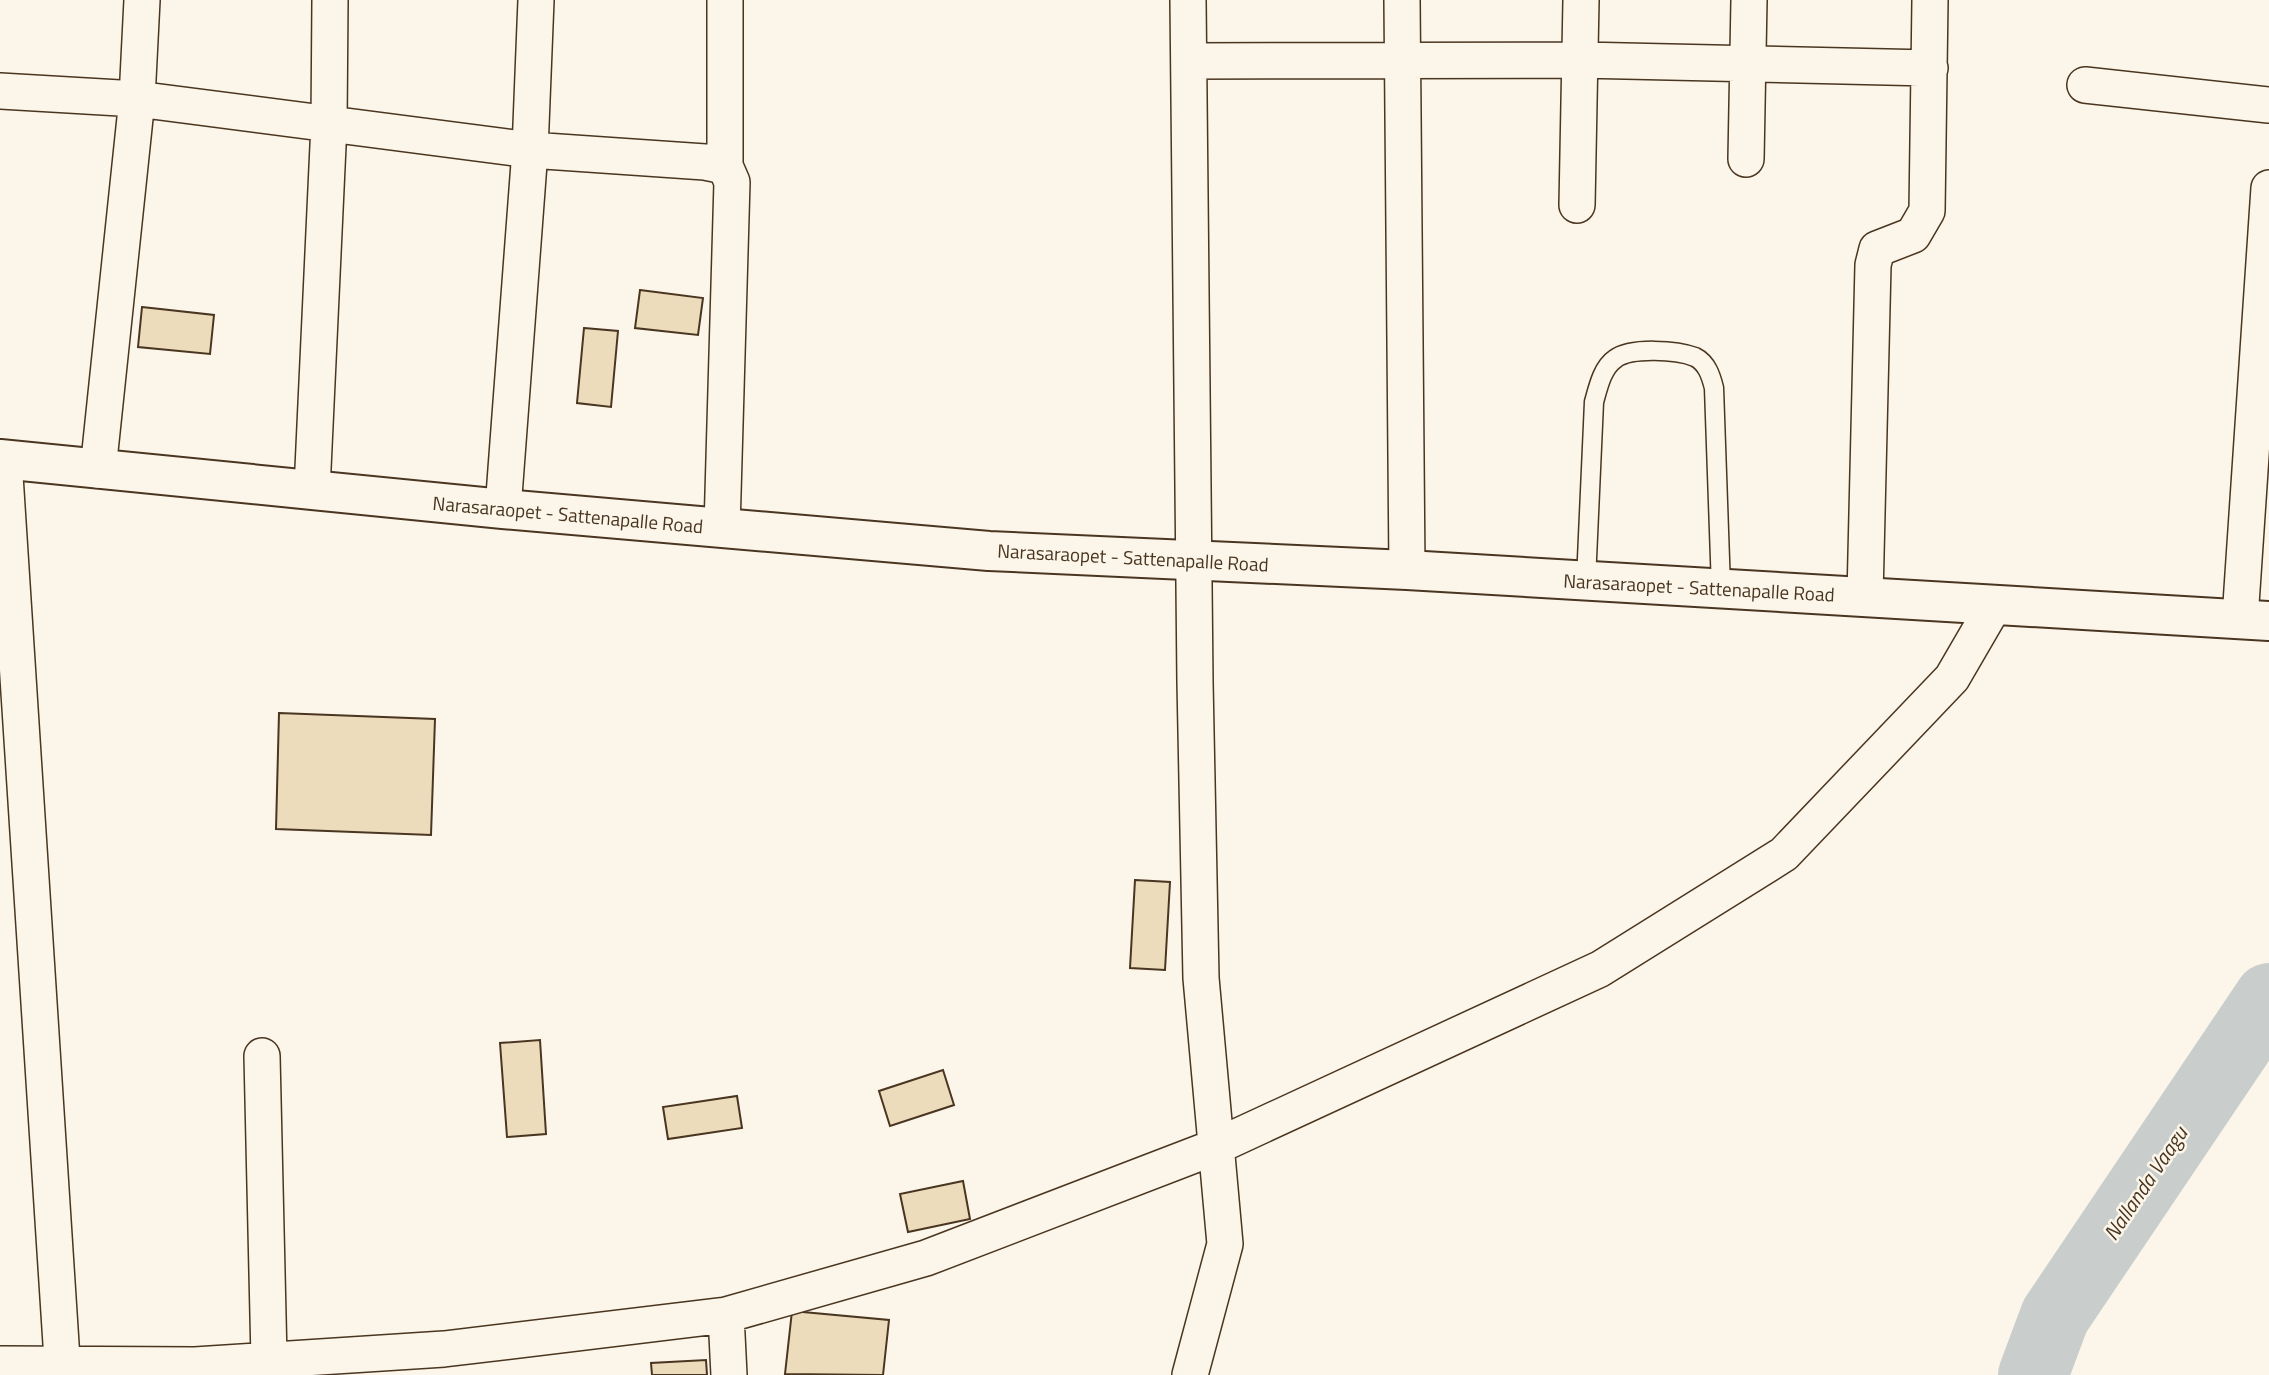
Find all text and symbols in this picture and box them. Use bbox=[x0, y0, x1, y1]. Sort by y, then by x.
street label: Narasaraopet - Sattenapalle Road bbox=[431, 488, 705, 540]
street label: Narasaraopet - Sattenapalle Road bbox=[997, 535, 1269, 579]
street label: Narasaraopet - Sattenapalle Road bbox=[1563, 565, 1835, 609]
water label: Nallanda Vaagu bbox=[2095, 1118, 2196, 1246]

